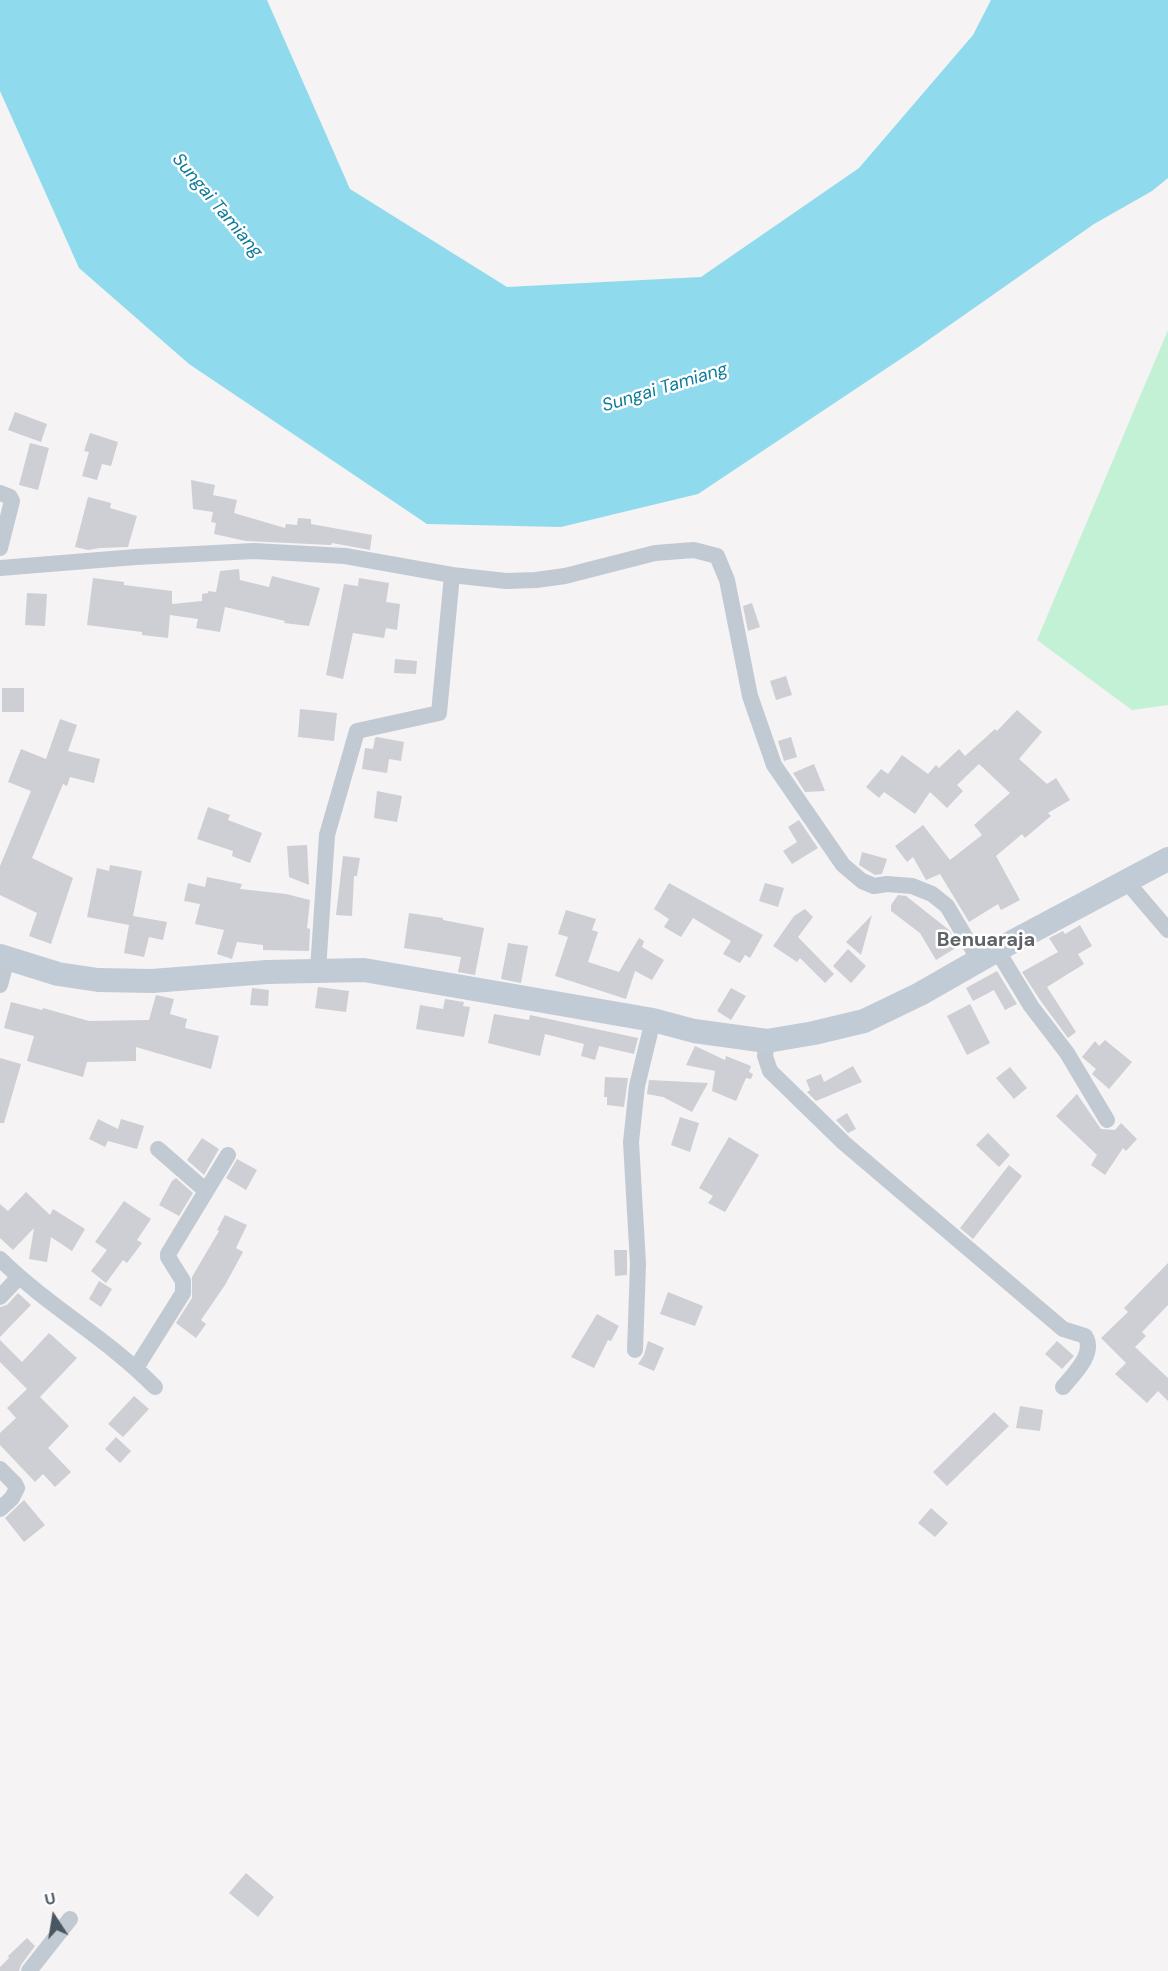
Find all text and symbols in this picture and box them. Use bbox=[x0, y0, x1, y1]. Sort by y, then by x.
water label: Sungai Tamiang bbox=[167, 149, 267, 263]
water label: Sungai Tamiang bbox=[600, 359, 730, 417]
district label: Benuaraja bbox=[937, 929, 1035, 953]
north arrow bbox=[24, 1887, 84, 1947]
text: U bbox=[43, 1887, 58, 1910]

